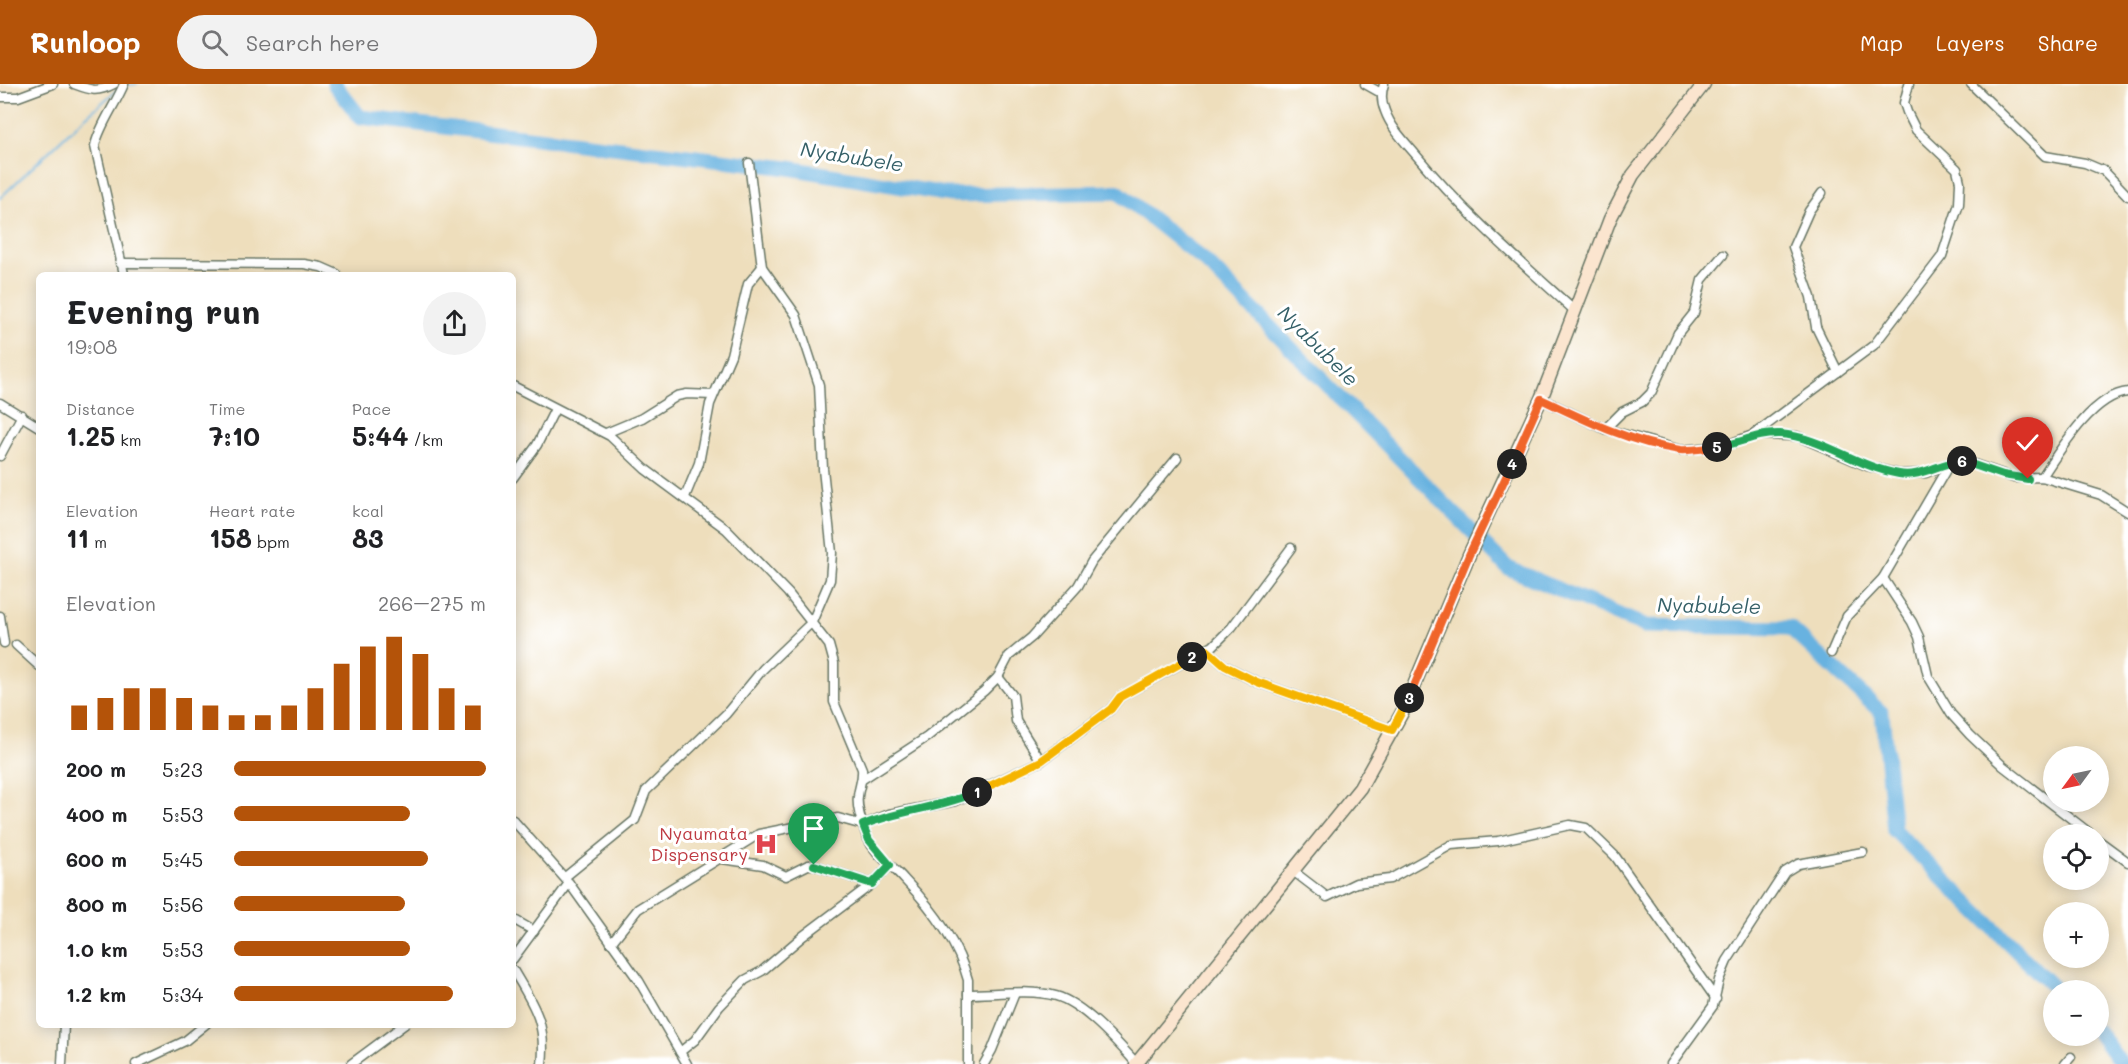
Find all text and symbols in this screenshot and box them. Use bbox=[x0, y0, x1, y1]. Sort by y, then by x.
search box bbox=[177, 15, 597, 69]
text: Runloop bbox=[30, 24, 141, 60]
icon: search bbox=[198, 26, 231, 59]
text: Search here bbox=[246, 28, 380, 57]
text: Map bbox=[1860, 29, 1903, 56]
text: Layers bbox=[1936, 29, 2005, 56]
text: Share bbox=[2038, 29, 2098, 56]
water label: Nyabubele bbox=[799, 135, 905, 177]
text: Evening run bbox=[66, 289, 260, 332]
button: share bbox=[423, 292, 486, 355]
water label: Nyabubele bbox=[1273, 299, 1365, 391]
text: 19:08 bbox=[66, 333, 117, 359]
text: Distance bbox=[66, 398, 135, 419]
text: Time bbox=[209, 398, 245, 419]
text: Pace bbox=[352, 398, 391, 419]
pin bbox=[2002, 417, 2053, 479]
text: 1.25 bbox=[66, 419, 115, 453]
text: 7:10 bbox=[209, 419, 260, 453]
text: 5:44 bbox=[352, 419, 408, 453]
icon: check bbox=[2011, 426, 2044, 459]
text: km bbox=[115, 429, 142, 450]
text: /km bbox=[408, 429, 443, 450]
pin: 5 bbox=[1702, 432, 1732, 462]
text: 5 bbox=[1712, 436, 1722, 457]
pin: 6 bbox=[1947, 446, 1977, 476]
pin: 4 bbox=[1497, 449, 1527, 479]
text: 6 bbox=[1957, 450, 1967, 471]
text: 4 bbox=[1507, 453, 1517, 474]
text: Elevation bbox=[66, 500, 138, 521]
text: Heart rate bbox=[209, 500, 295, 521]
text: kcal bbox=[352, 500, 384, 521]
text: 11 bbox=[66, 521, 89, 555]
text: 158 bbox=[209, 521, 252, 555]
text: 83 bbox=[352, 521, 384, 555]
text: m bbox=[89, 531, 107, 552]
text: bpm bbox=[252, 531, 290, 552]
text: Elevation bbox=[66, 590, 156, 616]
text: 266–275 m bbox=[378, 590, 486, 616]
water label: Nyabubele bbox=[1657, 591, 1761, 619]
pin: 2 bbox=[1177, 642, 1207, 672]
text: 2 bbox=[1188, 646, 1196, 667]
pin: 3 bbox=[1394, 683, 1424, 713]
text: 3 bbox=[1404, 687, 1414, 708]
north arrow bbox=[2043, 746, 2109, 812]
map controls bbox=[2043, 746, 2109, 1046]
text: 200 m bbox=[66, 756, 126, 782]
text: 5:23 bbox=[162, 756, 203, 782]
pin: 1 bbox=[962, 777, 992, 807]
text: 1 bbox=[973, 781, 981, 802]
text: 400 m bbox=[66, 801, 127, 827]
text: 5:53 bbox=[162, 801, 203, 827]
pin bbox=[788, 803, 839, 865]
icon: arrive bbox=[797, 812, 830, 845]
place label: Nyaumata Dispensary bbox=[651, 821, 748, 866]
button: locate bbox=[2043, 824, 2109, 890]
hospital icon: Nyaumata Dispensary bbox=[753, 831, 779, 857]
text: 600 m bbox=[66, 846, 127, 872]
text: 5:45 bbox=[162, 846, 203, 872]
text: 800 m bbox=[66, 891, 127, 917]
text: 5:56 bbox=[162, 891, 204, 917]
button: + bbox=[2043, 902, 2109, 968]
text: 1.0 km bbox=[66, 936, 128, 962]
text: 5:53 bbox=[162, 936, 203, 962]
button: − bbox=[2043, 980, 2109, 1046]
text: 1.2 km bbox=[66, 981, 126, 1007]
text: 5:34 bbox=[162, 981, 203, 1007]

